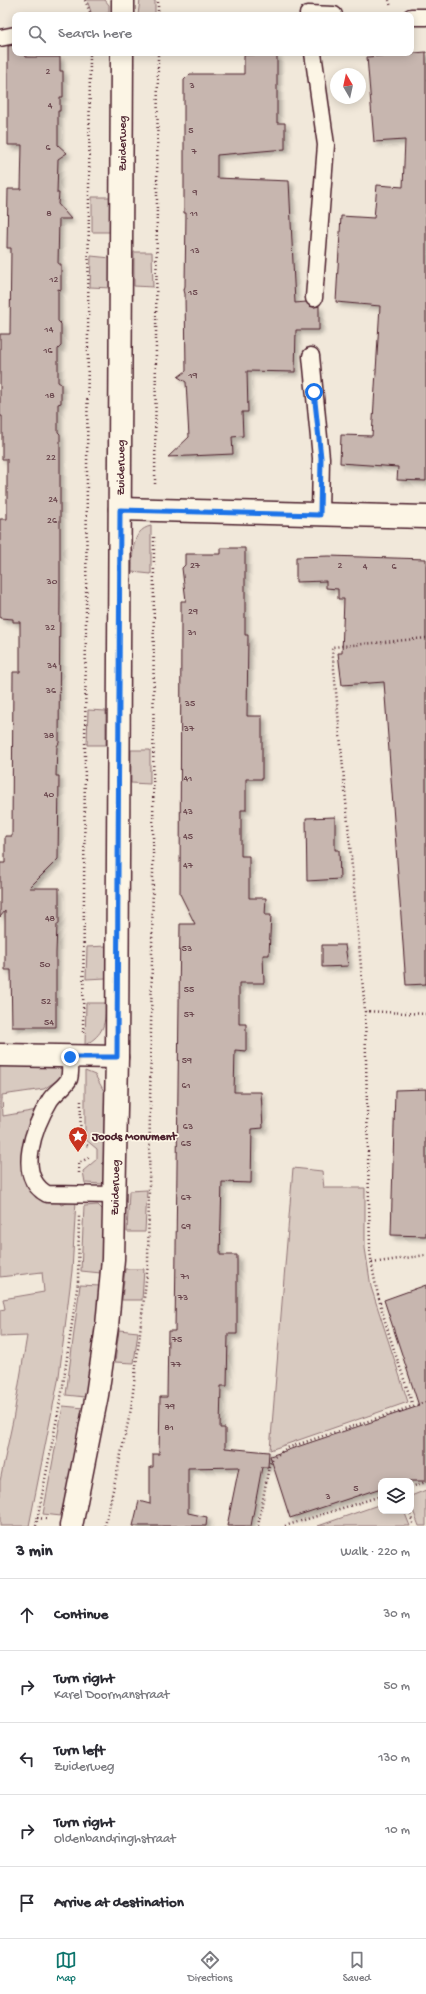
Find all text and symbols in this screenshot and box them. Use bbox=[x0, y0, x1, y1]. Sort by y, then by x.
search box bbox=[12, 12, 414, 56]
icon: search bbox=[26, 23, 48, 45]
text: Search here bbox=[58, 25, 132, 43]
house number: 2 bbox=[46, 66, 51, 78]
north arrow bbox=[330, 68, 366, 104]
house number: 3 bbox=[188, 80, 195, 92]
house number: 4 bbox=[48, 100, 53, 112]
street label: Zuiderweg bbox=[116, 115, 131, 172]
house number: 5 bbox=[188, 125, 194, 137]
house number: 6 bbox=[45, 142, 51, 154]
house number: 7 bbox=[190, 146, 197, 158]
house number: 9 bbox=[191, 187, 198, 199]
house number: 8 bbox=[46, 208, 52, 220]
house number: 11 bbox=[189, 208, 198, 220]
house number: 13 bbox=[189, 245, 200, 257]
house number: 12 bbox=[49, 274, 59, 286]
house number: 15 bbox=[187, 287, 198, 299]
house number: 14 bbox=[44, 324, 54, 336]
house number: 16 bbox=[42, 345, 53, 357]
house number: 19 bbox=[187, 370, 198, 382]
route start bbox=[305, 383, 323, 401]
house number: 18 bbox=[44, 390, 55, 402]
street label: Zuiderweg bbox=[115, 439, 129, 496]
house number: 22 bbox=[46, 452, 56, 464]
house number: 24 bbox=[48, 494, 58, 506]
house number: 26 bbox=[47, 515, 58, 527]
house number: 27 bbox=[190, 560, 201, 572]
house number: 2 bbox=[338, 560, 343, 572]
house number: 4 bbox=[363, 561, 368, 573]
house number: 6 bbox=[391, 561, 397, 573]
house number: 30 bbox=[46, 576, 58, 588]
house number: 29 bbox=[188, 606, 198, 618]
house number: 32 bbox=[44, 622, 55, 634]
house number: 31 bbox=[186, 627, 197, 639]
house number: 34 bbox=[46, 660, 57, 672]
house number: 36 bbox=[45, 685, 57, 697]
house number: 35 bbox=[184, 698, 195, 710]
house number: 37 bbox=[183, 723, 195, 735]
house number: 38 bbox=[43, 730, 55, 742]
house number: 41 bbox=[184, 773, 192, 785]
house number: 40 bbox=[44, 789, 55, 801]
house number: 43 bbox=[183, 806, 193, 818]
house number: 45 bbox=[183, 831, 193, 843]
house number: 47 bbox=[183, 860, 194, 872]
house number: 48 bbox=[45, 913, 56, 925]
house number: 53 bbox=[182, 943, 192, 955]
house number: 50 bbox=[40, 959, 51, 971]
house number: 55 bbox=[184, 984, 194, 996]
house number: 52 bbox=[41, 996, 51, 1008]
house number: 57 bbox=[184, 1009, 195, 1021]
house number: 54 bbox=[44, 1017, 54, 1029]
route end bbox=[61, 1048, 79, 1066]
house number: 59 bbox=[182, 1055, 192, 1067]
house number: 61 bbox=[181, 1080, 191, 1092]
house number: 63 bbox=[183, 1121, 193, 1133]
place icon: Joods Monument bbox=[67, 1125, 89, 1153]
place label: Joods Monument bbox=[91, 1131, 177, 1145]
house number: 65 bbox=[181, 1138, 191, 1150]
street label: Zuiderweg bbox=[109, 1159, 124, 1216]
house number: 67 bbox=[181, 1192, 192, 1204]
house number: 69 bbox=[181, 1221, 191, 1233]
house number: 71 bbox=[179, 1271, 190, 1283]
house number: 73 bbox=[177, 1292, 188, 1304]
house number: 75 bbox=[171, 1334, 182, 1346]
house number: 77 bbox=[170, 1359, 182, 1371]
house number: 79 bbox=[164, 1401, 175, 1413]
house number: 81 bbox=[164, 1422, 174, 1434]
map controls bbox=[378, 1478, 414, 1514]
button: layers bbox=[378, 1478, 414, 1514]
house number: 5 bbox=[353, 1483, 359, 1495]
house number: 3 bbox=[324, 1491, 331, 1503]
text: 3 min bbox=[16, 1542, 53, 1562]
text: Walk · 220 m bbox=[340, 1545, 410, 1560]
icon: ahead bbox=[16, 1604, 38, 1626]
text: Continue bbox=[54, 1606, 108, 1624]
text: 30 m bbox=[384, 1607, 410, 1622]
text: Turn right bbox=[54, 1670, 114, 1688]
icon: right bbox=[16, 1676, 38, 1698]
text: 50 m bbox=[383, 1679, 410, 1694]
text: Karel Doormanstraat bbox=[54, 1688, 169, 1703]
text: Turn left bbox=[54, 1742, 105, 1760]
icon: left bbox=[16, 1748, 38, 1770]
text: 130 m bbox=[378, 1751, 410, 1766]
text: Zuiderweg bbox=[54, 1760, 114, 1775]
text: Turn right bbox=[54, 1814, 114, 1832]
icon: right bbox=[16, 1820, 38, 1842]
text: 10 m bbox=[385, 1823, 410, 1838]
text: Oldenbandringhstraat bbox=[54, 1832, 175, 1847]
icon: arrive bbox=[16, 1892, 38, 1914]
text: Arrive at destination bbox=[54, 1894, 184, 1912]
tab: Map bbox=[55, 1949, 77, 1985]
tab: Directions bbox=[188, 1949, 232, 1985]
tab: Saved bbox=[343, 1949, 371, 1985]

